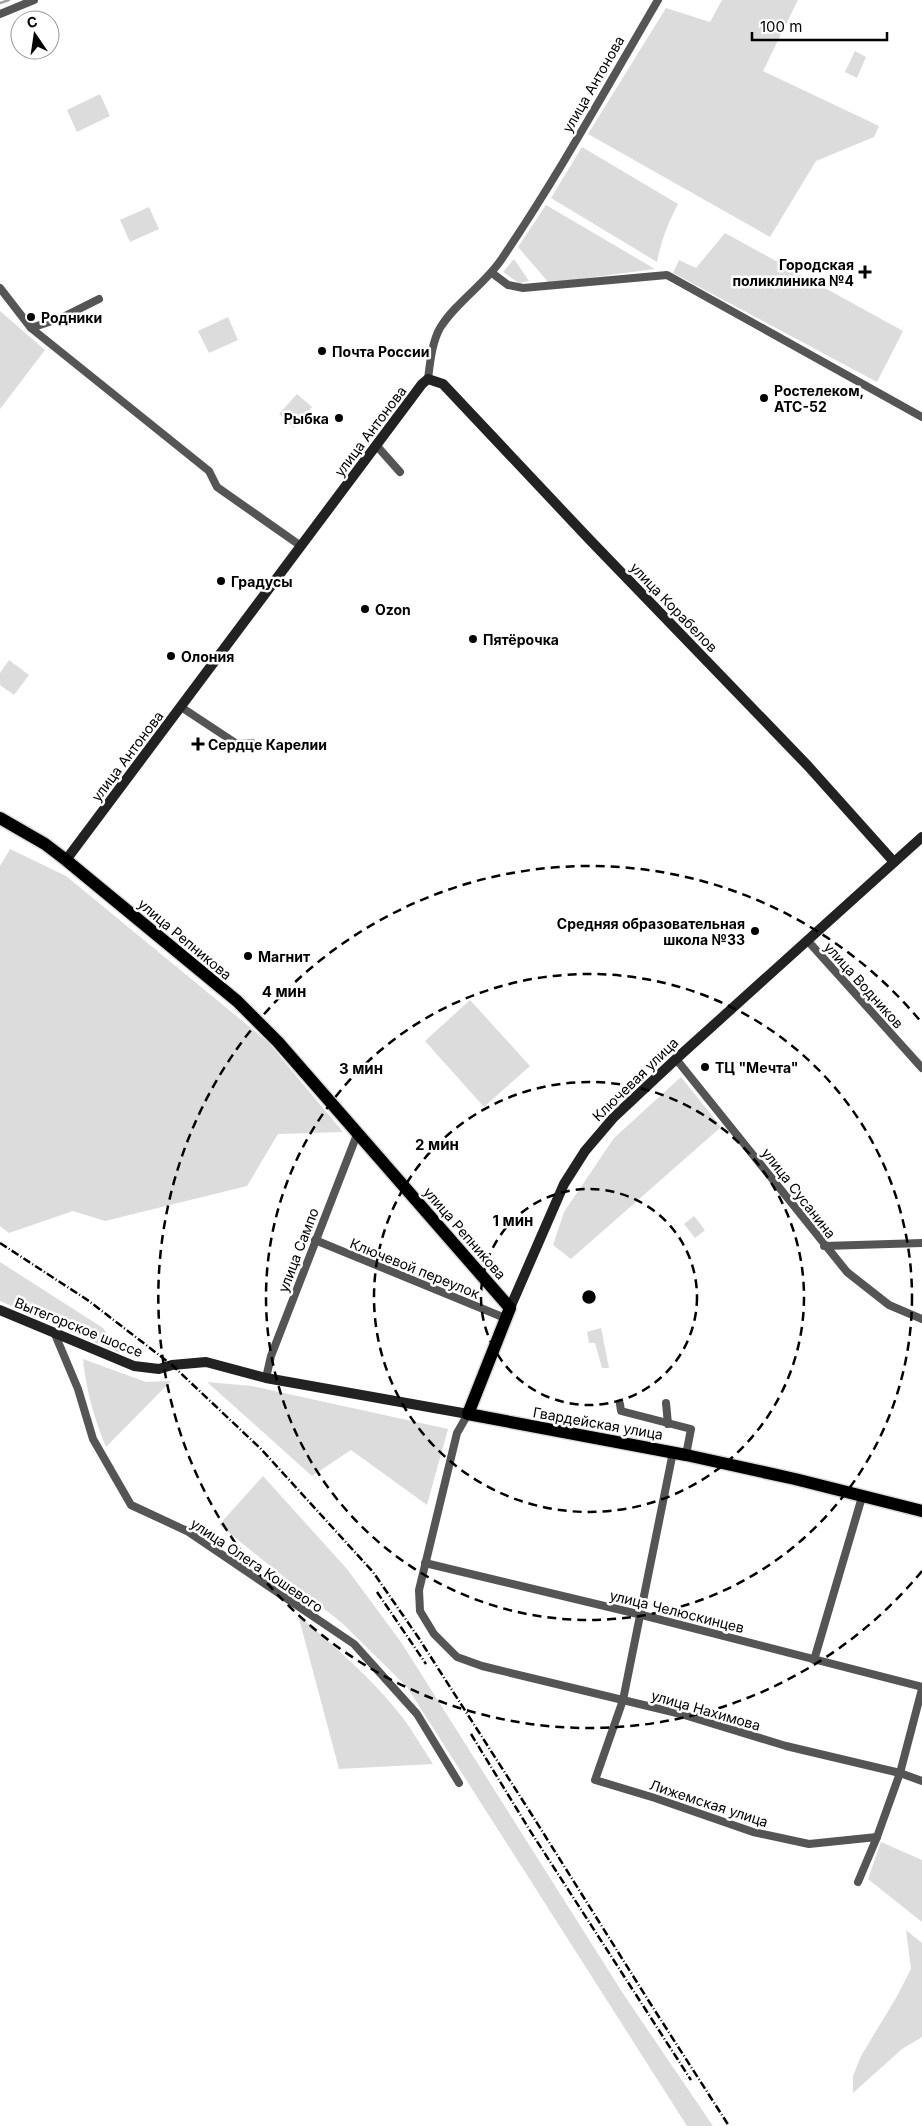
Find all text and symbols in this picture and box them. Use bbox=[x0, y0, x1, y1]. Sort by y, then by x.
north arrow bbox=[10, 10, 60, 60]
scale bar bbox=[752, 10, 887, 42]
text: С bbox=[25, 12, 39, 31]
text: 100 m bbox=[760, 17, 802, 36]
street label: улица Антонова bbox=[558, 33, 628, 135]
place label: Городская поликлиника №4 bbox=[732, 256, 854, 289]
marker: Городская поликлиника №4 bbox=[858, 265, 872, 279]
place label: Родники bbox=[41, 309, 102, 326]
marker: Родники bbox=[25, 311, 37, 323]
place label: Почта России bbox=[332, 343, 429, 360]
marker: Почта России bbox=[316, 345, 328, 357]
street label: улица Антонова bbox=[330, 382, 410, 480]
place label: Ростелеком, АТС-52 bbox=[774, 382, 864, 415]
marker: Ростелеком, АТС-52 bbox=[758, 392, 770, 404]
place label: Рыбка bbox=[284, 410, 329, 427]
marker: Рыбка bbox=[333, 412, 345, 424]
street label: улица Корабелов bbox=[627, 559, 721, 656]
place label: Градусы bbox=[231, 573, 293, 590]
marker: Градусы bbox=[215, 575, 227, 587]
place label: Ozon bbox=[375, 601, 411, 618]
marker: Ozon bbox=[359, 603, 371, 615]
place label: Пятёрочка bbox=[483, 631, 559, 648]
marker: Пятёрочка bbox=[467, 633, 479, 645]
place label: Олония bbox=[181, 648, 234, 665]
marker: Олония bbox=[165, 650, 177, 662]
street label: улица Антонова bbox=[87, 707, 167, 805]
place label: Сердце Карелии bbox=[208, 736, 327, 753]
marker: Сердце Карелии bbox=[192, 738, 204, 750]
street label: улица Репникова bbox=[135, 895, 235, 983]
place label: Средняя образовательная школа №33 bbox=[557, 915, 745, 948]
marker: Средняя образовательная школа №33 bbox=[749, 925, 761, 937]
street label: улица Водников bbox=[821, 938, 907, 1032]
place label: Магнит bbox=[258, 948, 310, 965]
marker: Магнит bbox=[242, 950, 254, 962]
text: 4 мин bbox=[262, 982, 306, 1001]
street label: Ключевая улица bbox=[588, 1034, 682, 1124]
text: 3 мин bbox=[339, 1059, 383, 1078]
place label: ТЦ "Мечта" bbox=[715, 1059, 799, 1076]
marker: ТЦ "Мечта" bbox=[699, 1061, 711, 1073]
text: 2 мин bbox=[415, 1135, 459, 1154]
street label: улица Сусанина bbox=[758, 1144, 840, 1242]
street label: улица Репникова bbox=[420, 1183, 510, 1283]
street label: улица Сампо bbox=[274, 1205, 322, 1295]
text: 1 мин bbox=[493, 1211, 533, 1230]
street label: Ключевой переулок bbox=[348, 1234, 483, 1302]
centre of rings bbox=[580, 1288, 598, 1306]
street label: Вытегорское шоссе bbox=[12, 1294, 146, 1360]
street label: Гвардейская улица bbox=[532, 1403, 664, 1443]
street label: улица Олега Кошевого bbox=[188, 1514, 326, 1616]
street label: улица Челюскинцев bbox=[608, 1586, 746, 1636]
street label: улица Нахимова bbox=[649, 1686, 763, 1734]
street label: Лижемская улица bbox=[648, 1776, 770, 1830]

